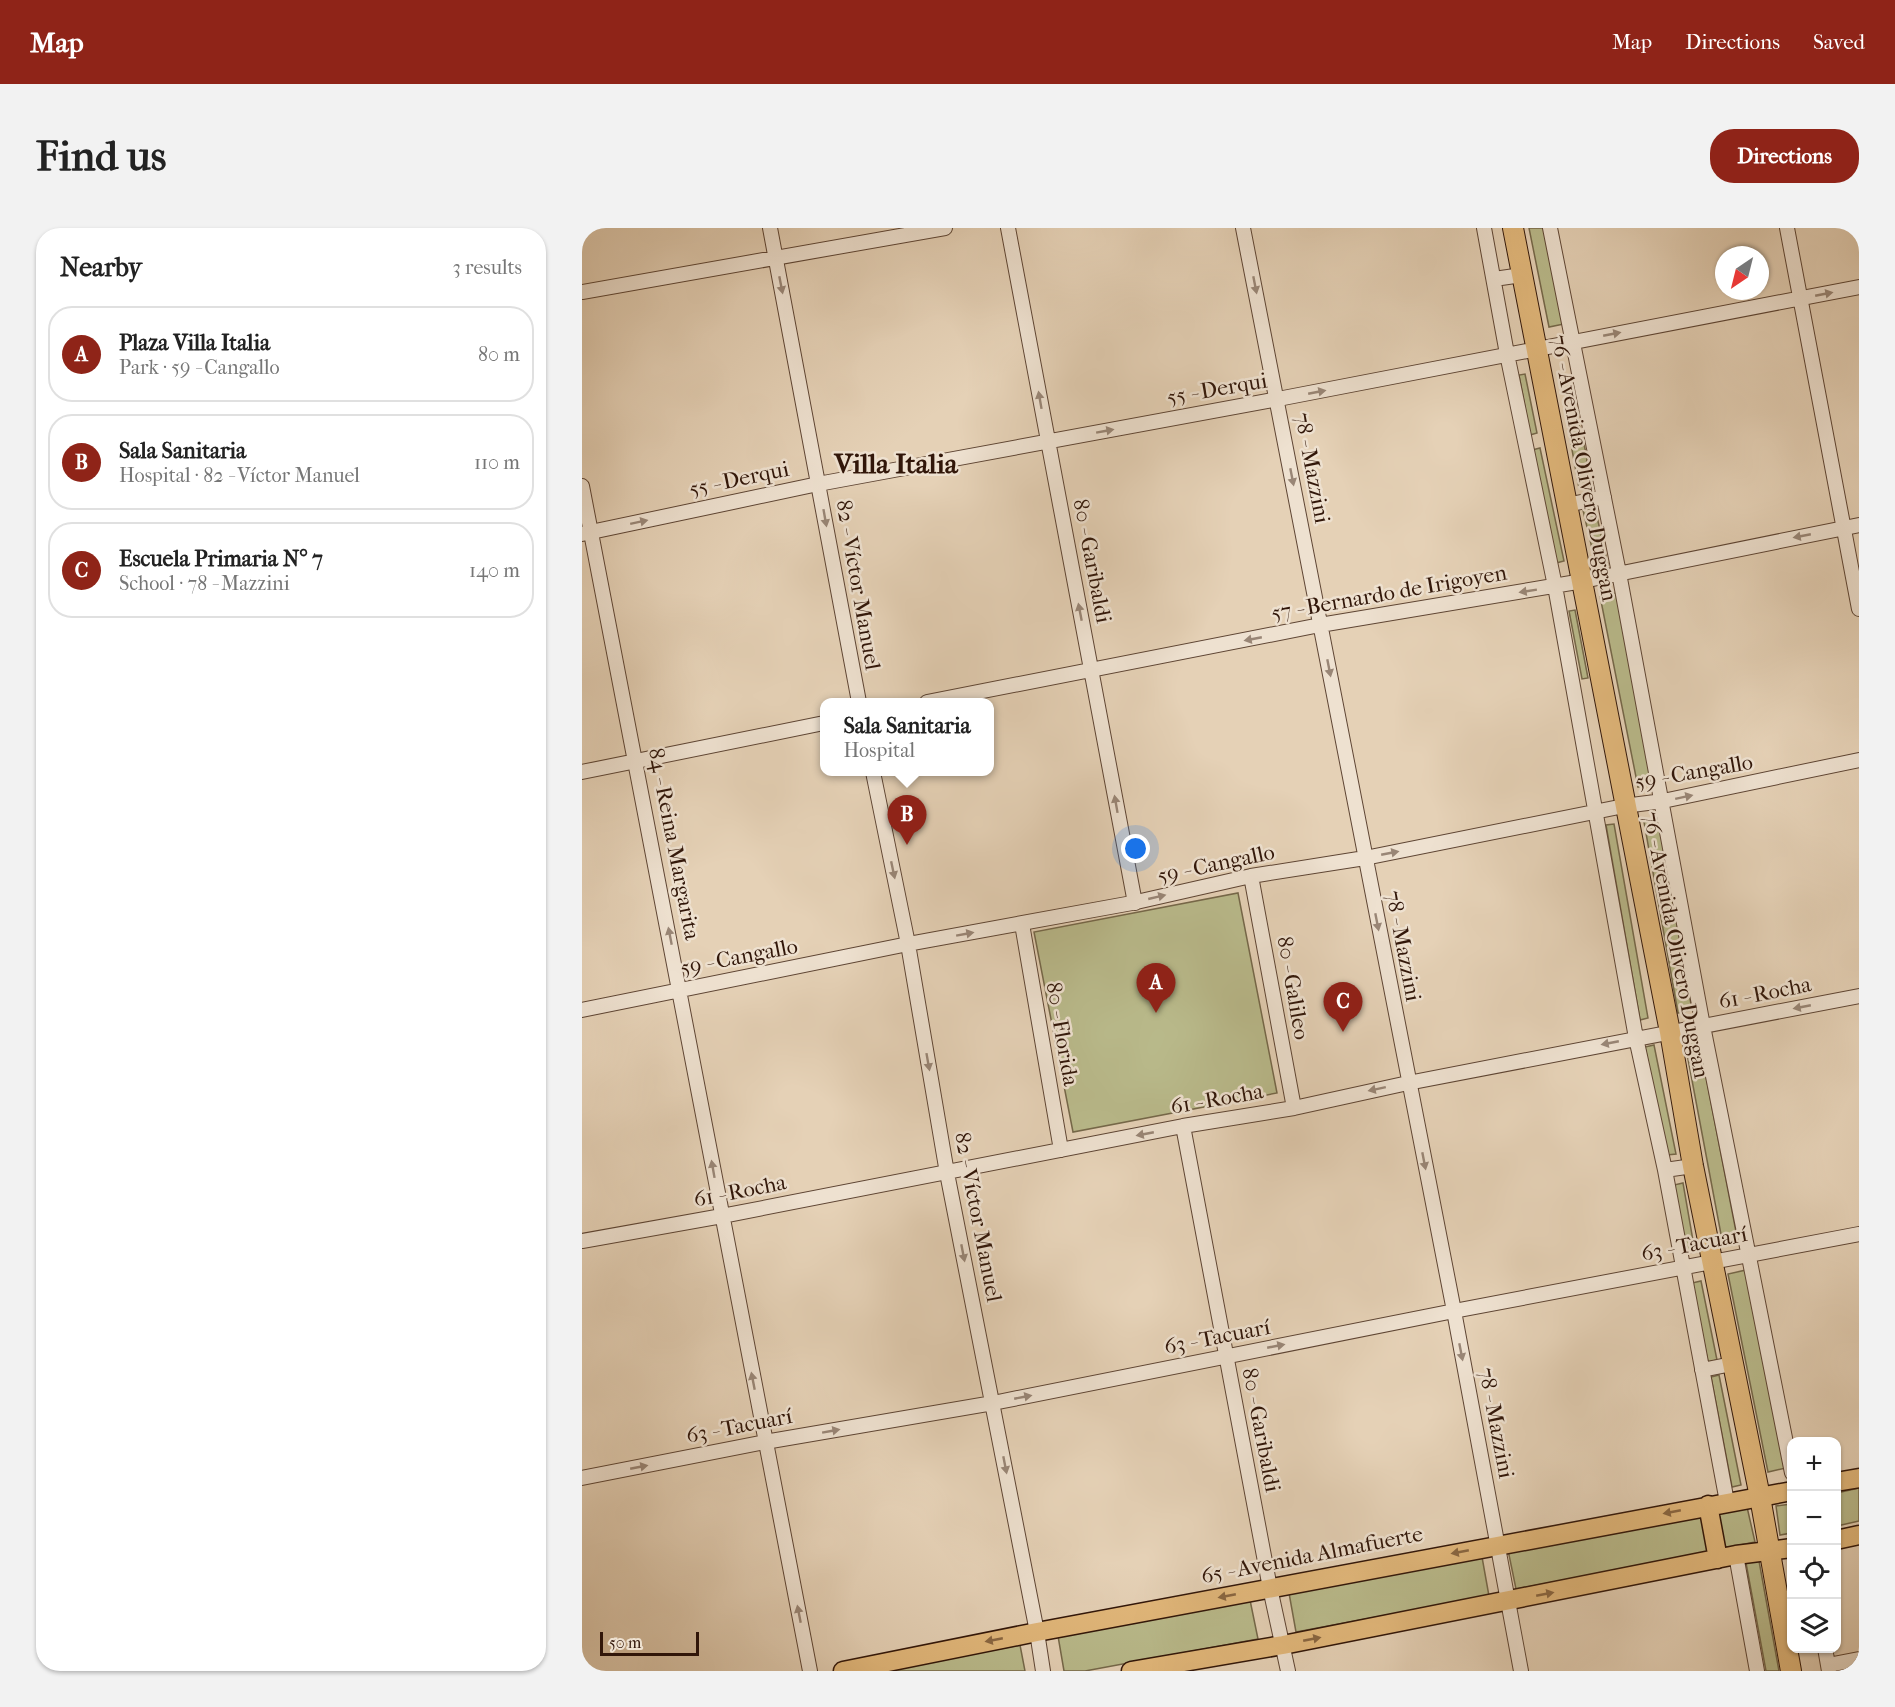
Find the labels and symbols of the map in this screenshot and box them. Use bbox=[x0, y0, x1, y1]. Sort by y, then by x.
north arrow bbox=[1715, 246, 1769, 300]
one-way arrow bbox=[777, 276, 786, 295]
one-way arrow bbox=[1251, 276, 1260, 295]
one-way arrow bbox=[1815, 289, 1834, 298]
one-way arrow bbox=[1602, 329, 1621, 338]
street label: 76 - Avenida Olivero Duggan bbox=[1545, 333, 1623, 604]
street label: 55 - Derqui bbox=[1165, 367, 1270, 411]
one-way arrow bbox=[1308, 387, 1327, 396]
one-way arrow bbox=[1035, 390, 1044, 409]
street label: 78 - Mazzini bbox=[1289, 410, 1336, 526]
one-way arrow bbox=[1096, 426, 1115, 435]
district label: Villa Italia bbox=[833, 447, 959, 480]
street label: 55 - Derqui bbox=[687, 456, 792, 502]
one-way arrow bbox=[1288, 467, 1297, 486]
street label: 80 - Garibaldi bbox=[1067, 497, 1117, 626]
street label: 82 - Víctor Manuel bbox=[830, 498, 886, 672]
one-way arrow bbox=[820, 509, 829, 528]
one-way arrow bbox=[630, 517, 649, 526]
one-way arrow bbox=[1792, 532, 1811, 541]
street label: 57 - Bernardo de Irigoyen bbox=[1269, 559, 1509, 627]
one-way arrow bbox=[1518, 586, 1537, 595]
one-way arrow bbox=[1075, 602, 1084, 621]
one-way arrow bbox=[1243, 635, 1262, 644]
one-way arrow bbox=[1325, 659, 1334, 678]
street label: 84 - Reina Margarita bbox=[643, 746, 706, 943]
street label: 59 - Cangallo bbox=[1633, 749, 1755, 795]
one-way arrow bbox=[1675, 791, 1693, 801]
one-way arrow bbox=[1111, 794, 1120, 813]
pin: B bbox=[888, 796, 926, 845]
street label: 76 - Avenida Olivero Duggan bbox=[1637, 810, 1715, 1081]
your location bbox=[1121, 834, 1150, 863]
street label: 59 - Cangallo bbox=[1155, 839, 1277, 889]
one-way arrow bbox=[1380, 848, 1399, 857]
one-way arrow bbox=[888, 861, 898, 879]
street label: 78 - Mazzini bbox=[1380, 888, 1427, 1004]
one-way arrow bbox=[1148, 892, 1166, 902]
one-way arrow bbox=[1373, 912, 1382, 931]
one-way arrow bbox=[665, 926, 674, 945]
one-way arrow bbox=[956, 929, 975, 938]
street label: 59 - Cangallo bbox=[678, 933, 800, 981]
street label: 80 - Galileo bbox=[1271, 934, 1315, 1042]
pin: A bbox=[1136, 964, 1176, 1013]
street label: 61 - Rocha bbox=[1717, 971, 1814, 1015]
street label: 80 - Florida bbox=[1040, 980, 1084, 1089]
pin: C bbox=[1324, 982, 1362, 1032]
one-way arrow bbox=[1792, 1003, 1811, 1012]
one-way arrow bbox=[1600, 1039, 1619, 1048]
one-way arrow bbox=[924, 1052, 933, 1071]
street label: 61 - Rocha bbox=[1169, 1078, 1266, 1120]
one-way arrow bbox=[1368, 1085, 1387, 1095]
one-way arrow bbox=[1135, 1129, 1154, 1139]
street label: 82 - Víctor Manuel bbox=[949, 1130, 1007, 1304]
one-way arrow bbox=[1420, 1151, 1429, 1170]
one-way arrow bbox=[708, 1159, 717, 1178]
street label: 61 - Rocha bbox=[692, 1169, 789, 1213]
street label: 63 - Tacuarí bbox=[1639, 1221, 1750, 1267]
one-way arrow bbox=[959, 1244, 968, 1263]
street label: 63 - Tacuarí bbox=[1162, 1314, 1273, 1360]
one-way arrow bbox=[1267, 1341, 1286, 1350]
one-way arrow bbox=[1457, 1343, 1466, 1362]
street label: 78 - Mazzini bbox=[1473, 1365, 1520, 1481]
street label: 80 - Garibaldi bbox=[1236, 1366, 1286, 1495]
one-way arrow bbox=[748, 1371, 757, 1390]
one-way arrow bbox=[1014, 1392, 1033, 1401]
street label: 63 - Tacuarí bbox=[684, 1403, 795, 1449]
one-way arrow bbox=[822, 1426, 841, 1435]
one-way arrow bbox=[1001, 1456, 1010, 1475]
one-way arrow bbox=[630, 1462, 649, 1471]
one-way arrow bbox=[1662, 1508, 1681, 1517]
street label: 65 - Avenida Almafuerte bbox=[1199, 1521, 1425, 1589]
one-way arrow bbox=[1450, 1548, 1469, 1557]
one-way arrow bbox=[1536, 1589, 1555, 1598]
one-way arrow bbox=[1217, 1592, 1236, 1601]
one-way arrow bbox=[794, 1604, 803, 1623]
scale bar bbox=[600, 1629, 699, 1656]
one-way arrow bbox=[1303, 1634, 1322, 1643]
one-way arrow bbox=[984, 1636, 1003, 1645]

